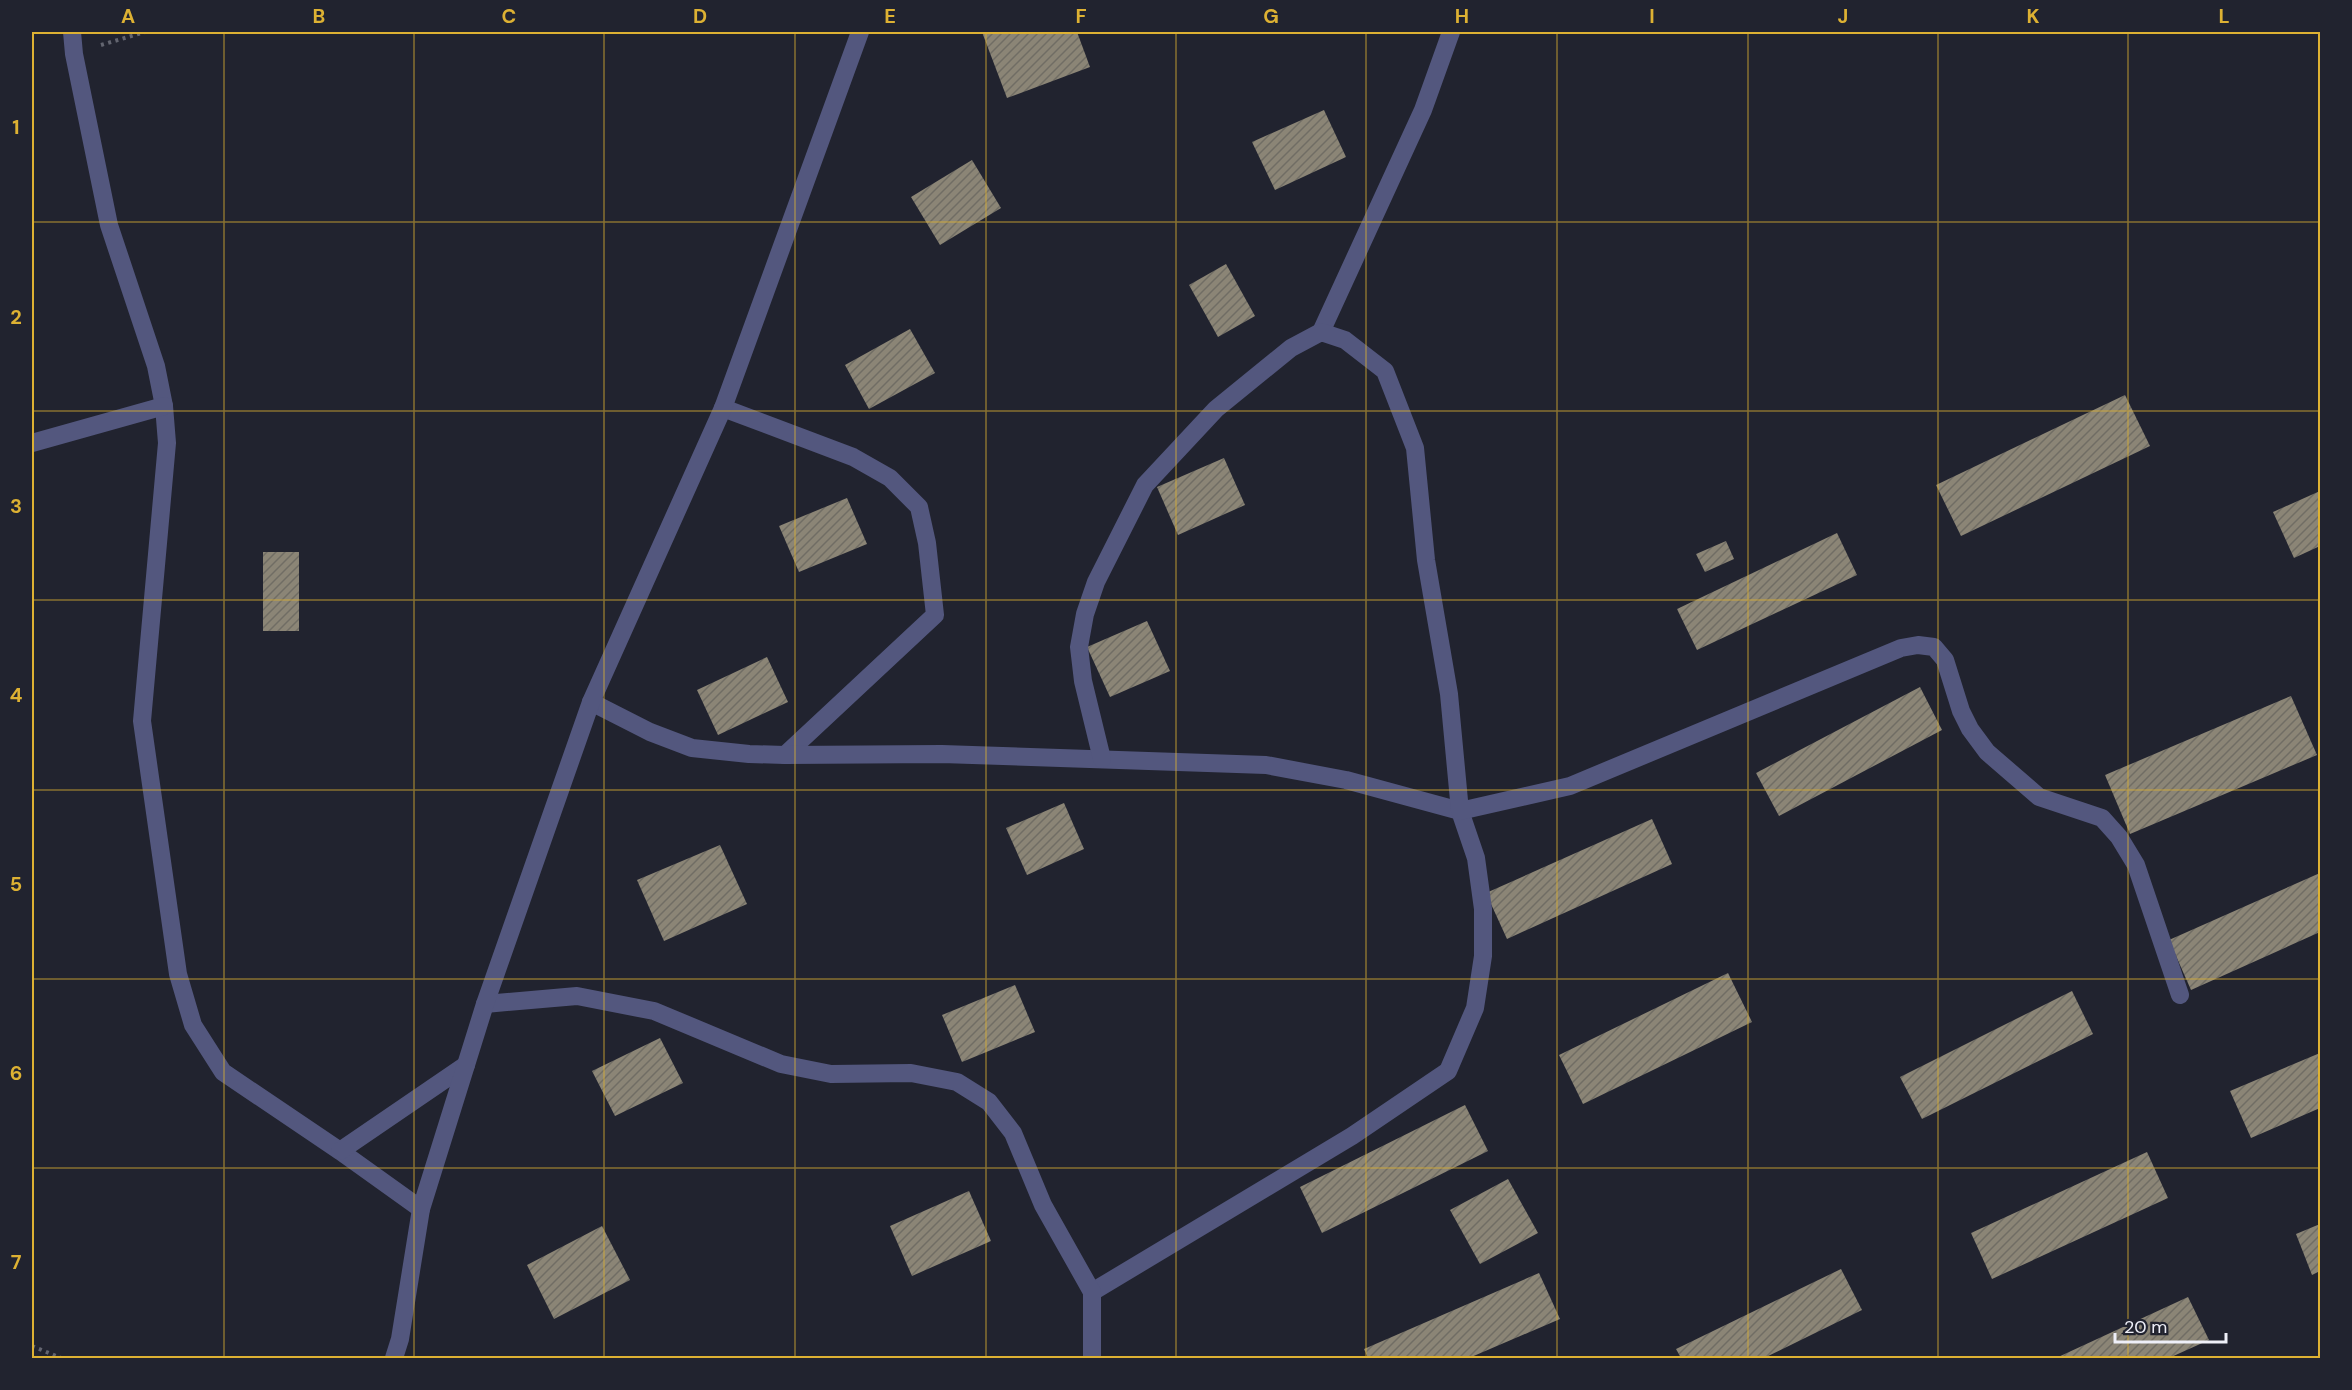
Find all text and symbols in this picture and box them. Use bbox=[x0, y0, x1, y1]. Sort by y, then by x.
text: A bbox=[121, 3, 135, 29]
text: B bbox=[313, 3, 325, 29]
text: C bbox=[502, 3, 516, 29]
text: D bbox=[693, 3, 707, 29]
text: E bbox=[884, 3, 896, 29]
text: F bbox=[1075, 3, 1087, 29]
text: G bbox=[1263, 3, 1279, 29]
text: H bbox=[1455, 3, 1469, 29]
text: I bbox=[1649, 3, 1655, 29]
text: J bbox=[1838, 3, 1848, 29]
text: K bbox=[2026, 3, 2040, 29]
text: L bbox=[2218, 3, 2230, 29]
text: 1 bbox=[12, 114, 20, 140]
text: 2 bbox=[10, 304, 22, 330]
text: 3 bbox=[10, 493, 22, 519]
text: 4 bbox=[10, 682, 23, 708]
text: 5 bbox=[10, 871, 22, 897]
text: 6 bbox=[10, 1060, 22, 1086]
text: 7 bbox=[11, 1249, 22, 1275]
scale bar bbox=[2115, 1306, 2226, 1344]
text: 20 m bbox=[2124, 1315, 2167, 1339]

